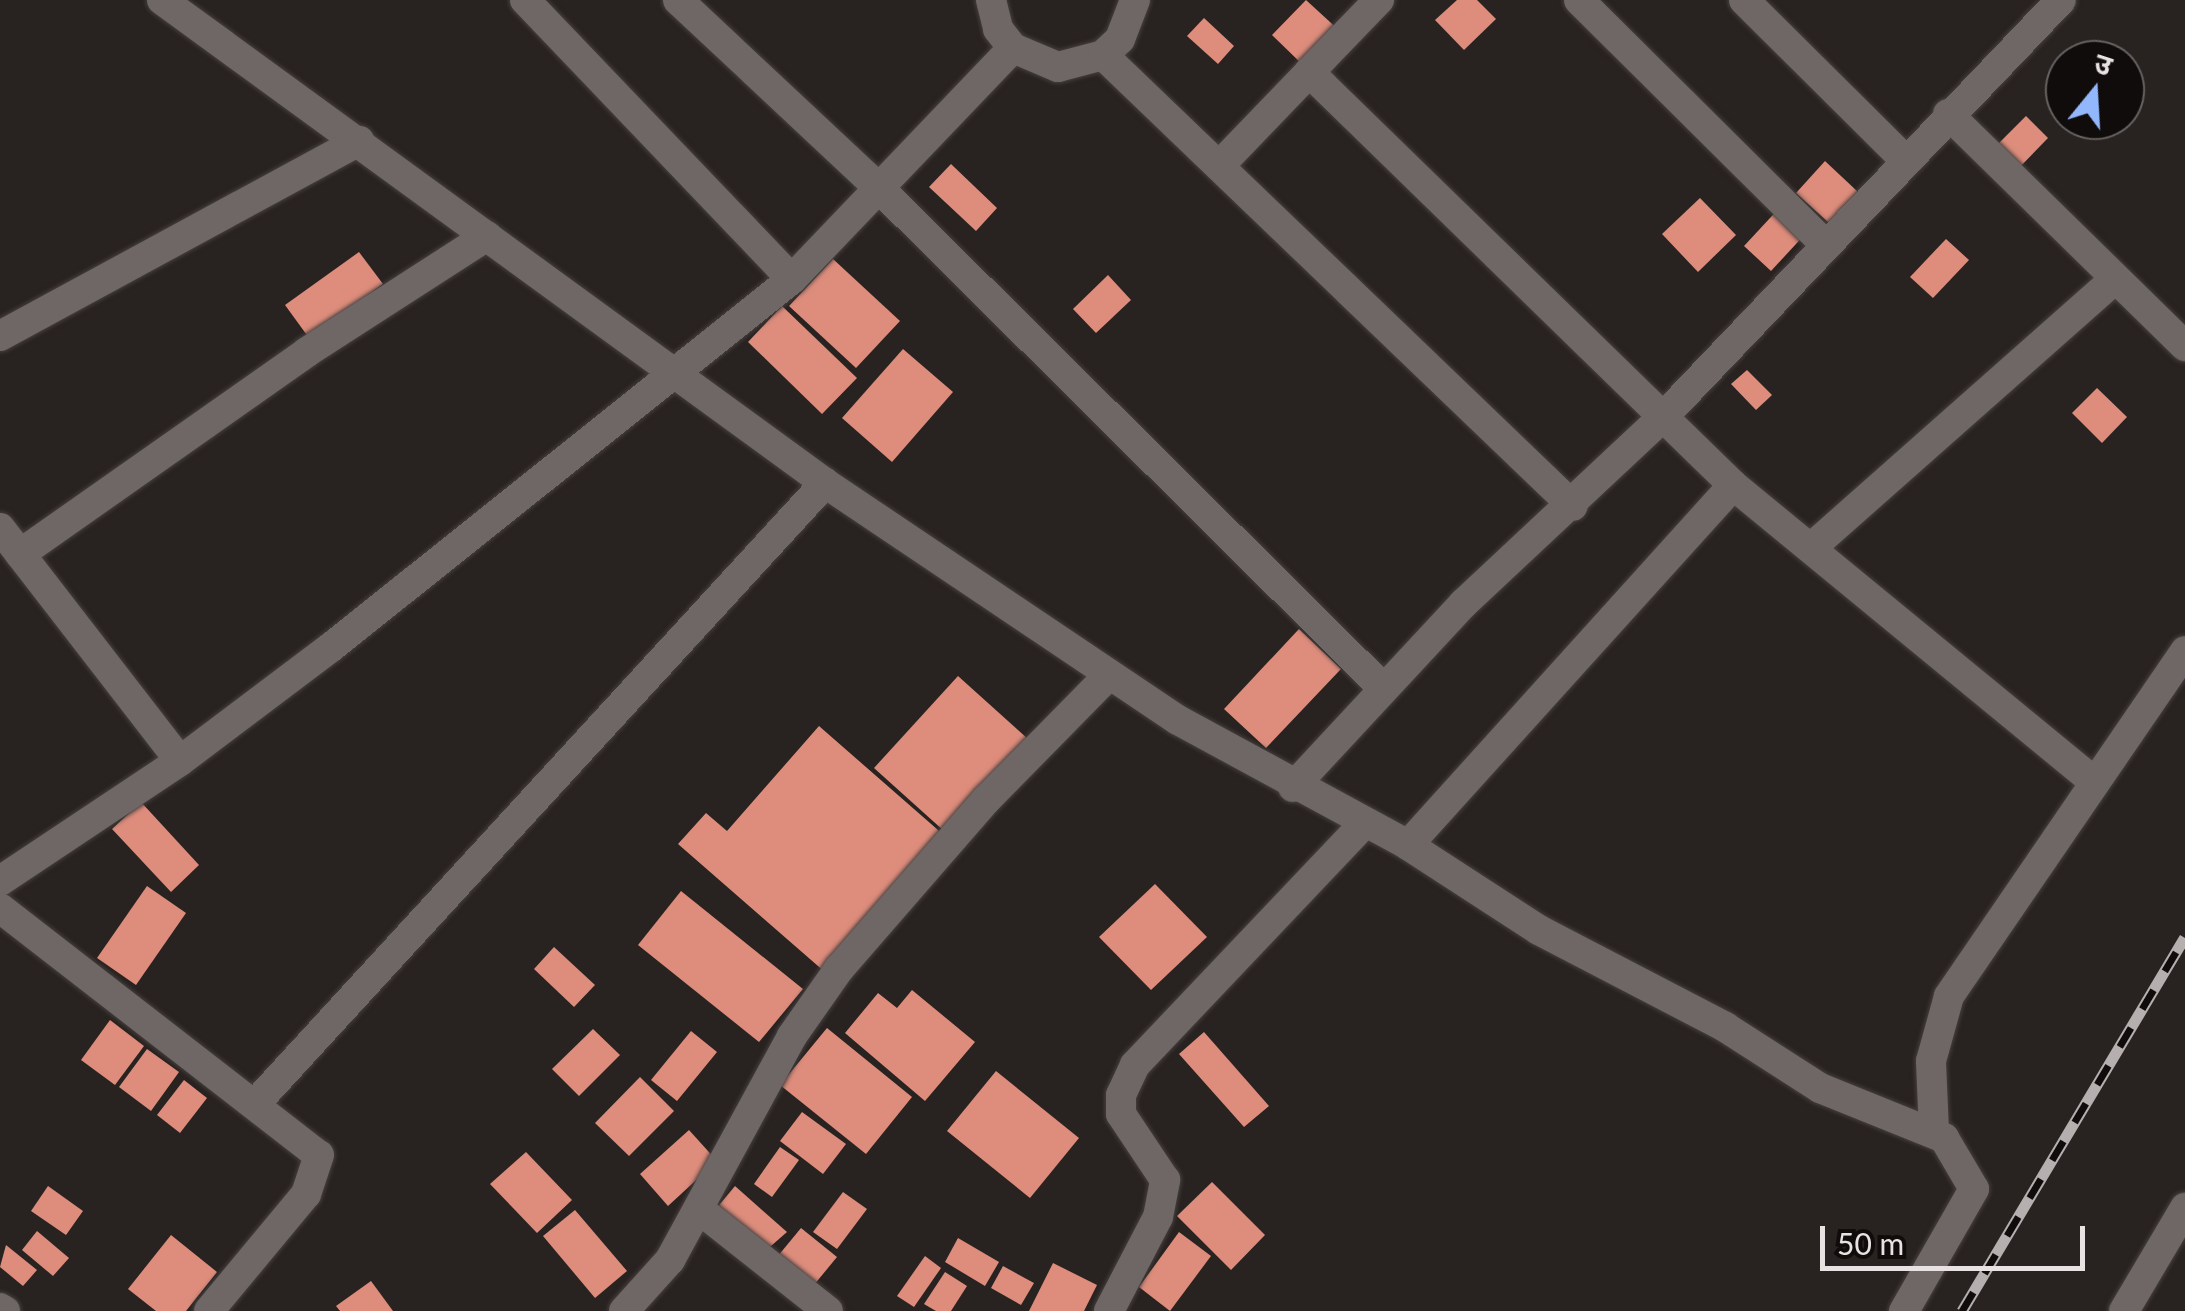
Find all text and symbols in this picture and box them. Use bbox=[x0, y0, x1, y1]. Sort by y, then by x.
north arrow bbox=[2045, 40, 2145, 140]
text: उ bbox=[2091, 45, 2117, 82]
scale bar bbox=[1825, 1206, 2090, 1268]
text: 50 m bbox=[1837, 1225, 1904, 1261]

